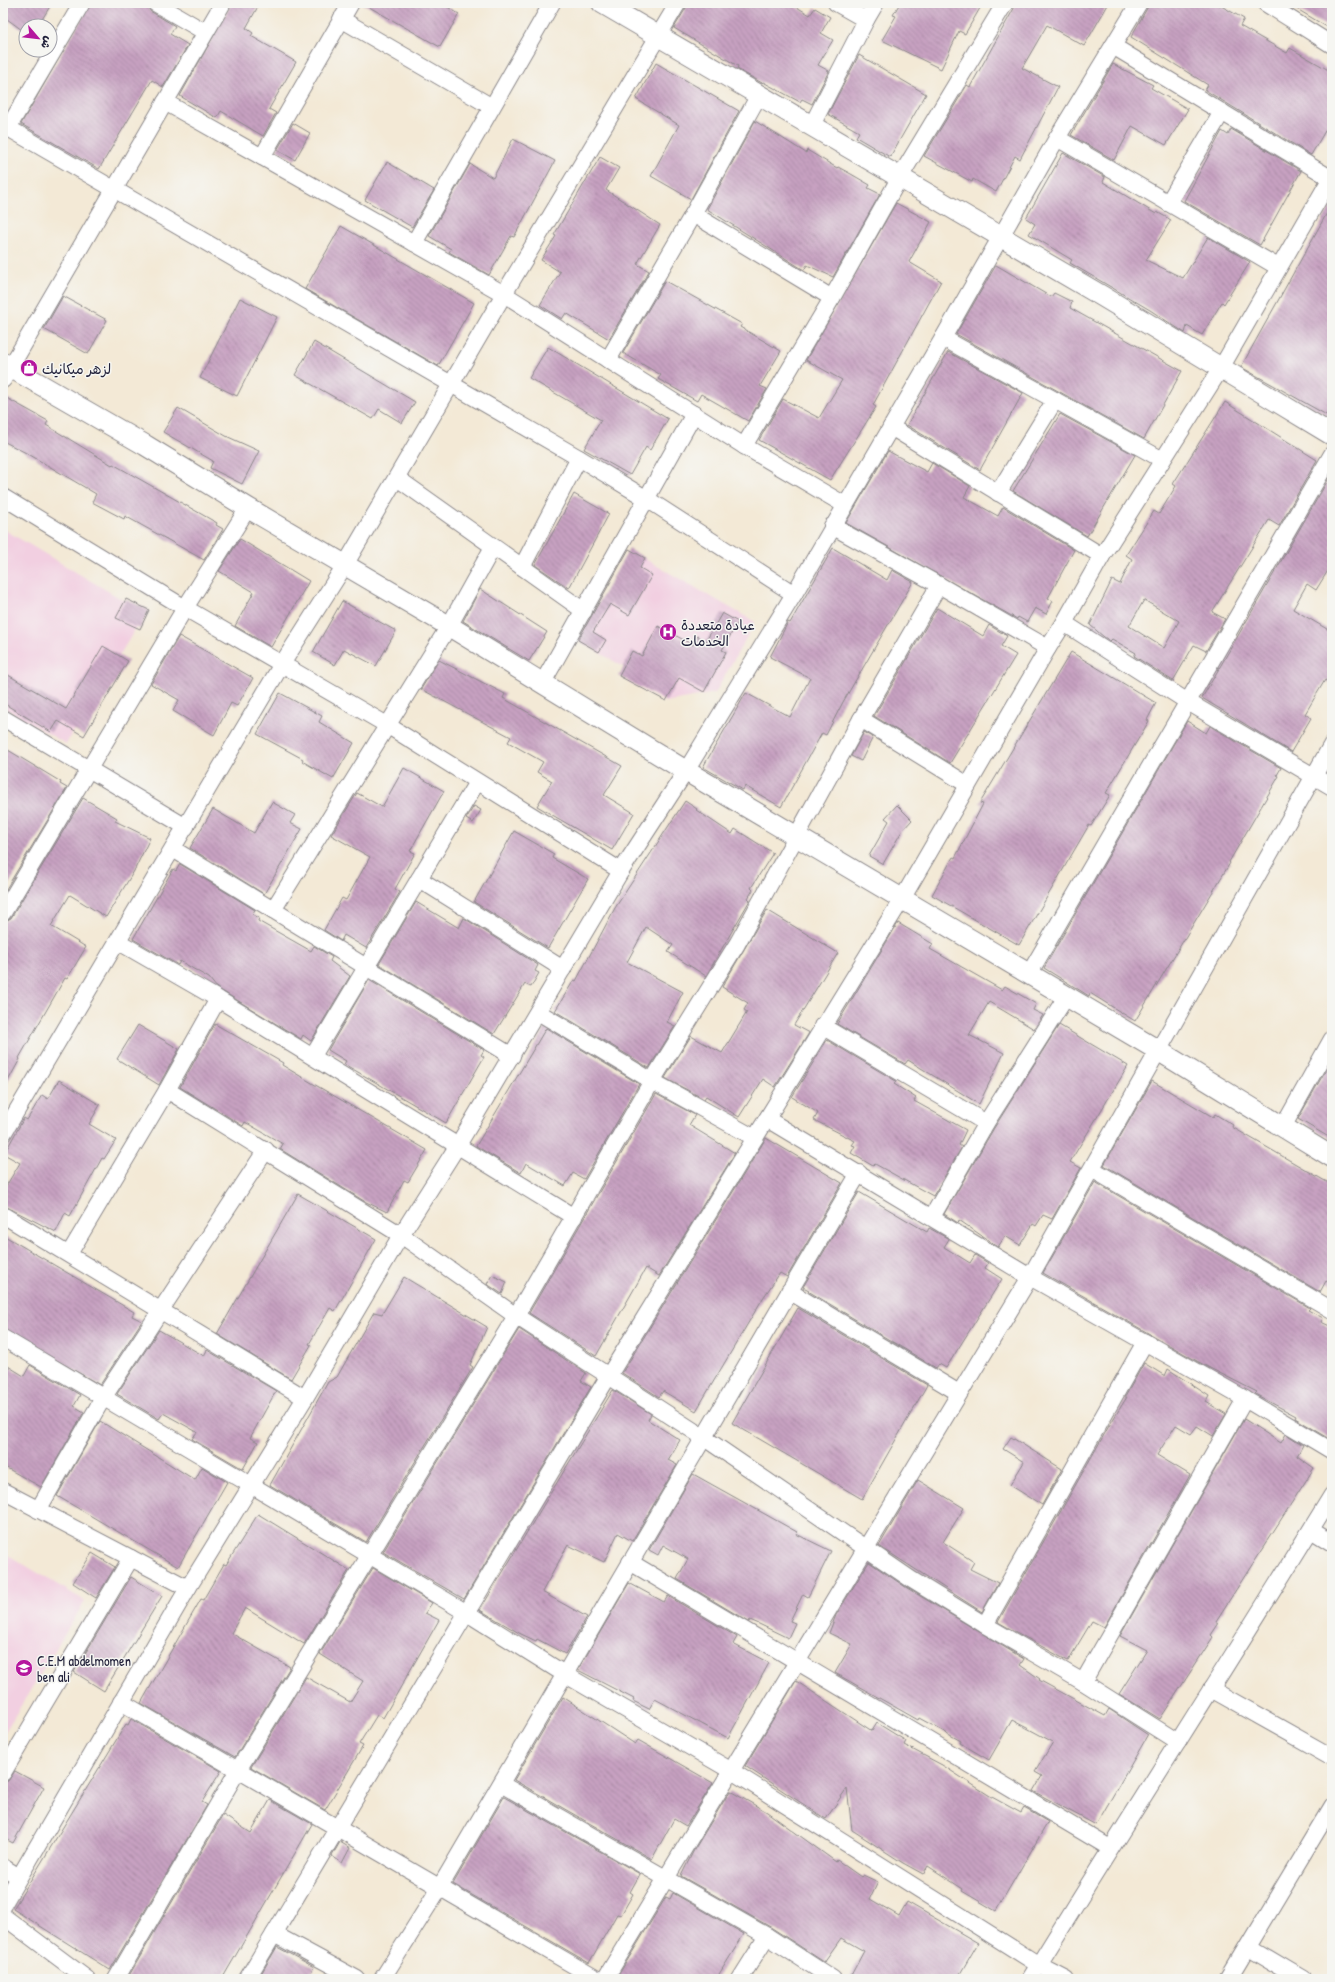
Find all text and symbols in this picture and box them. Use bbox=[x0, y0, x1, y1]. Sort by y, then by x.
north arrow bbox=[18, 18, 58, 58]
text: ش bbox=[38, 34, 56, 51]
shop icon: لزهر ميكانيك bbox=[19, 358, 39, 378]
place label: لزهر ميكانيك bbox=[42, 359, 111, 378]
place label: عيادة متعددة الخدمات bbox=[681, 615, 755, 650]
hospital icon: عيادة متعددة الخدمات bbox=[658, 622, 678, 642]
place label: C.E.M abdelmomen ben ali bbox=[37, 1651, 131, 1686]
school or university icon: C.E.M abdelmomen ben ali bbox=[14, 1658, 34, 1678]

